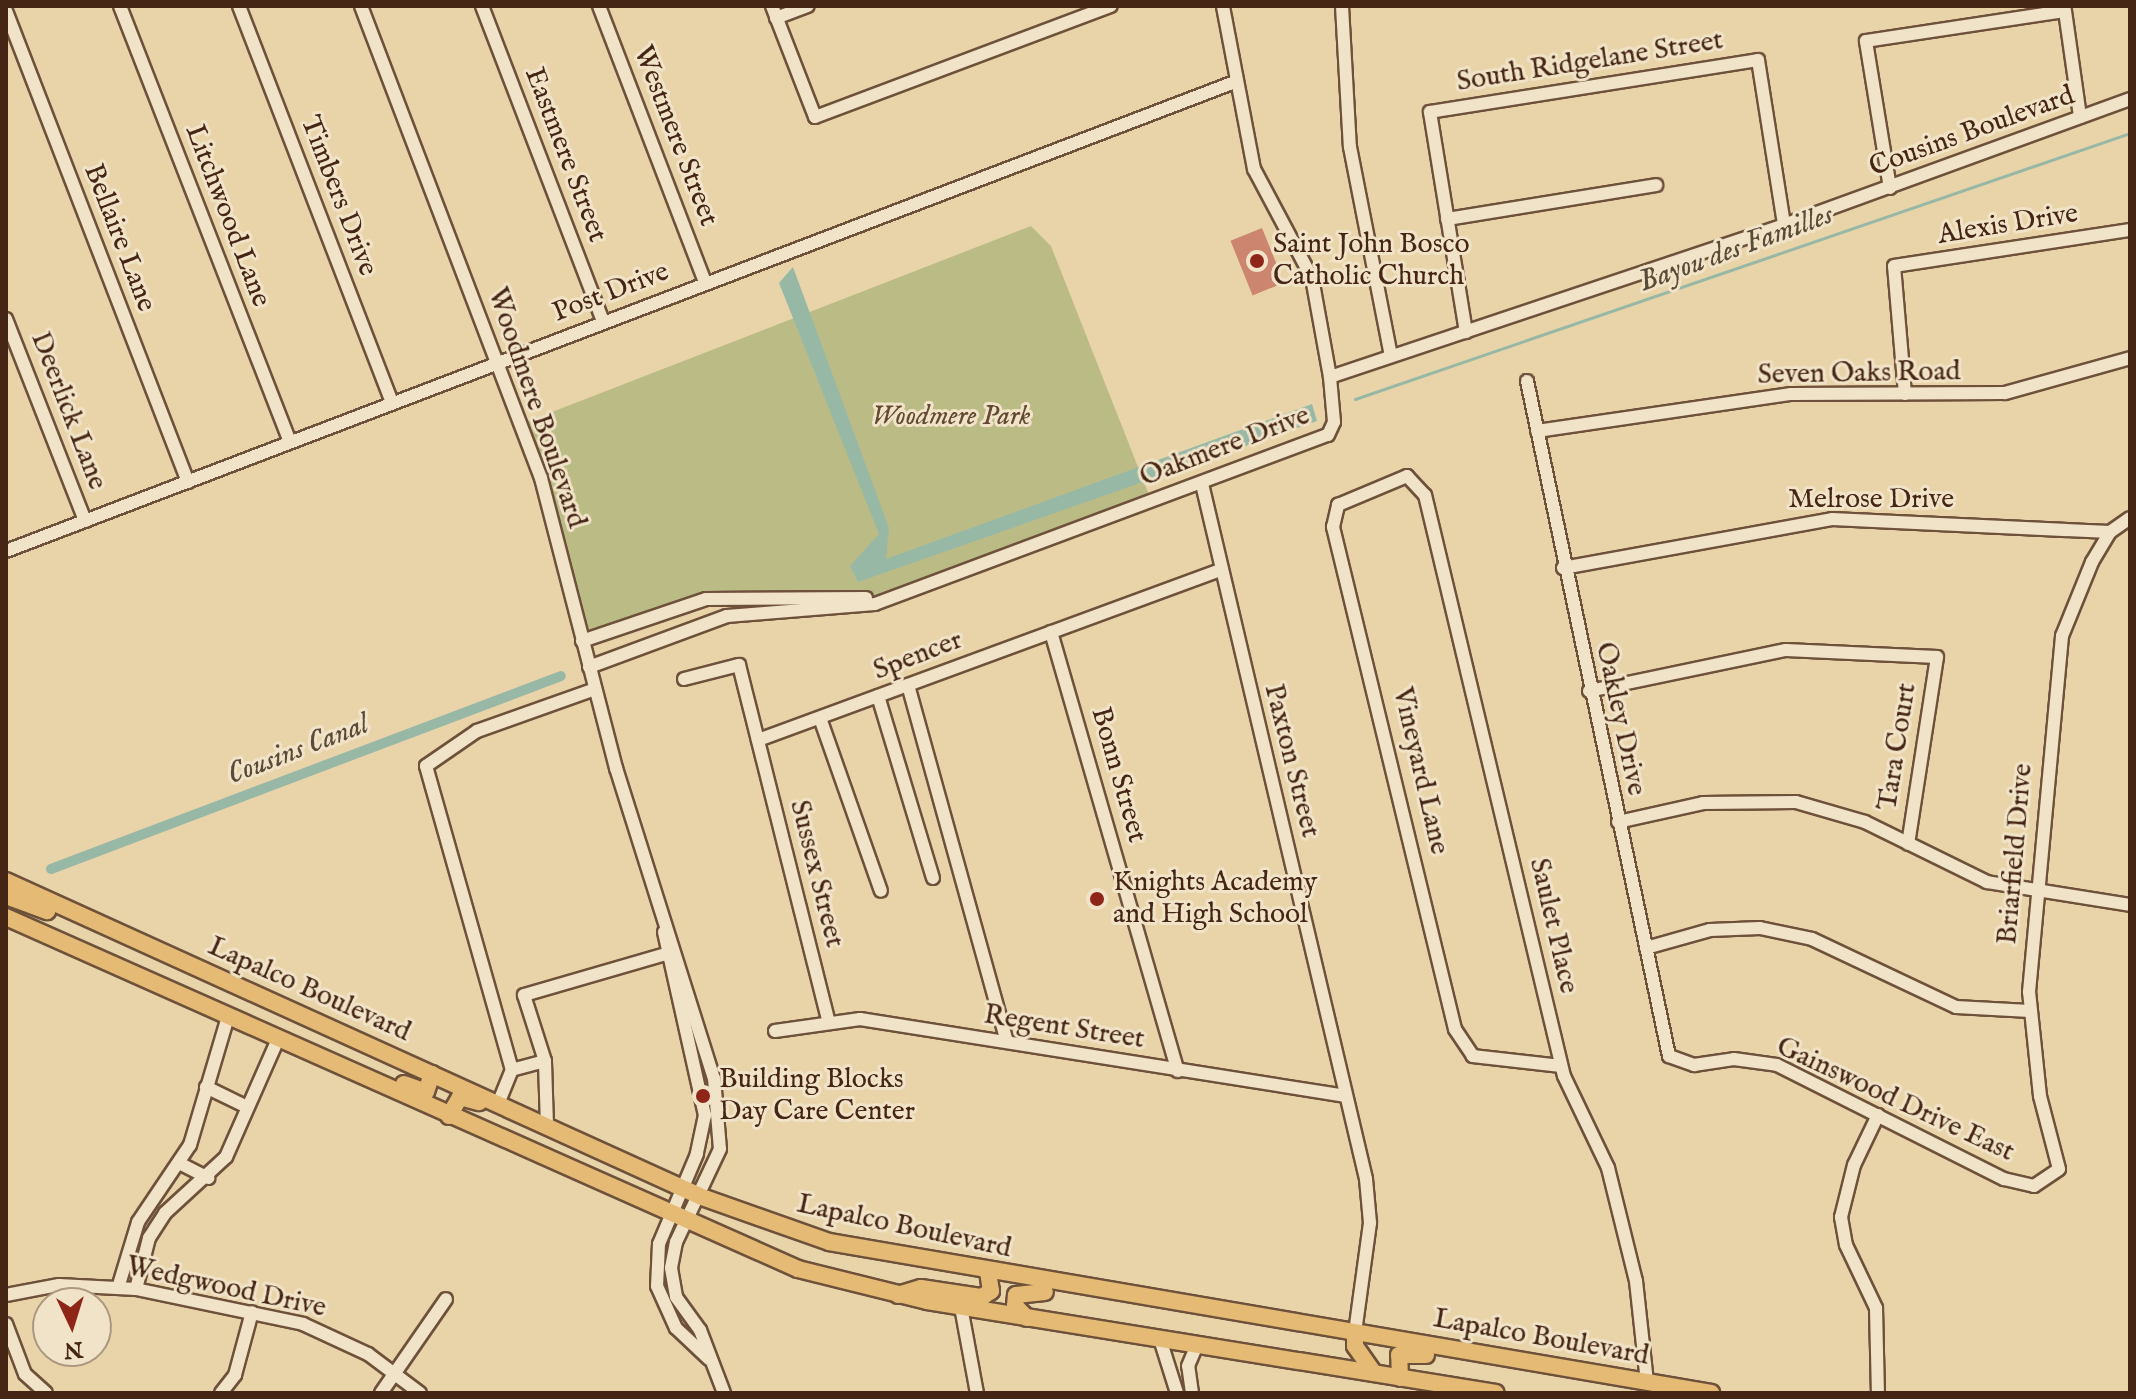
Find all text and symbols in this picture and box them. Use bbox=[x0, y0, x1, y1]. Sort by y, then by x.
street label: South Ridgelane Street bbox=[1454, 24, 1726, 100]
street label: Westmere Street bbox=[625, 41, 725, 231]
street label: Eastmere Street bbox=[516, 63, 614, 247]
street label: Cousins Boulevard bbox=[1865, 79, 2079, 185]
street label: Timbers Drive bbox=[292, 111, 384, 281]
street label: Litchwood Lane bbox=[177, 120, 277, 312]
street label: Bellaire Lane bbox=[75, 159, 163, 317]
water label: Bayou des Familles bbox=[1634, 197, 1838, 301]
street label: Alexis Drive bbox=[1935, 197, 2081, 253]
place label: Saint John Bosco Catholic Church bbox=[1273, 228, 1470, 294]
marker: Saint John Bosco Catholic Church bbox=[1248, 252, 1266, 270]
street label: Post Drive bbox=[548, 256, 674, 330]
street label: Woodmere Boulevard bbox=[479, 283, 593, 533]
street label: Deerlick Lane bbox=[22, 327, 114, 495]
street label: Seven Oaks Road bbox=[1757, 355, 1961, 393]
street label: Oakmere Drive bbox=[1135, 399, 1315, 495]
park label: Woodmere Park bbox=[871, 400, 1031, 434]
street label: Melrose Drive bbox=[1788, 483, 1954, 517]
street label: Spencer bbox=[869, 624, 967, 688]
street label: Oakley Drive bbox=[1587, 639, 1653, 799]
street label: Paxton Street bbox=[1256, 681, 1326, 841]
street label: Tara Court bbox=[1871, 681, 1925, 813]
street label: Vineyard Lane bbox=[1384, 684, 1456, 858]
street label: Bonn Street bbox=[1083, 704, 1153, 846]
water label: Cousins Canal bbox=[222, 707, 374, 793]
street label: Briarfield Drive bbox=[1991, 762, 2041, 946]
street label: Sussex Street bbox=[781, 797, 851, 951]
street label: Saulet Place bbox=[1521, 855, 1585, 997]
place label: Knights Academy and High School bbox=[1113, 866, 1317, 932]
marker: Knights Academy and High School bbox=[1088, 890, 1106, 908]
street label: Lapalco Boulevard bbox=[203, 930, 415, 1050]
street label: Regent Street bbox=[981, 999, 1147, 1057]
street label: Gainswood Drive East bbox=[1771, 1030, 2019, 1170]
place label: Building Blocks Day Care Center bbox=[719, 1063, 915, 1129]
marker: Building Blocks Day Care Center bbox=[694, 1087, 712, 1105]
street label: Lapalco Boulevard bbox=[794, 1188, 1014, 1266]
street label: Wedgwood Drive bbox=[123, 1250, 329, 1326]
north arrow bbox=[32, 1287, 112, 1367]
street label: Lapalco Boulevard bbox=[1431, 1303, 1651, 1373]
text: N bbox=[63, 1334, 84, 1364]

